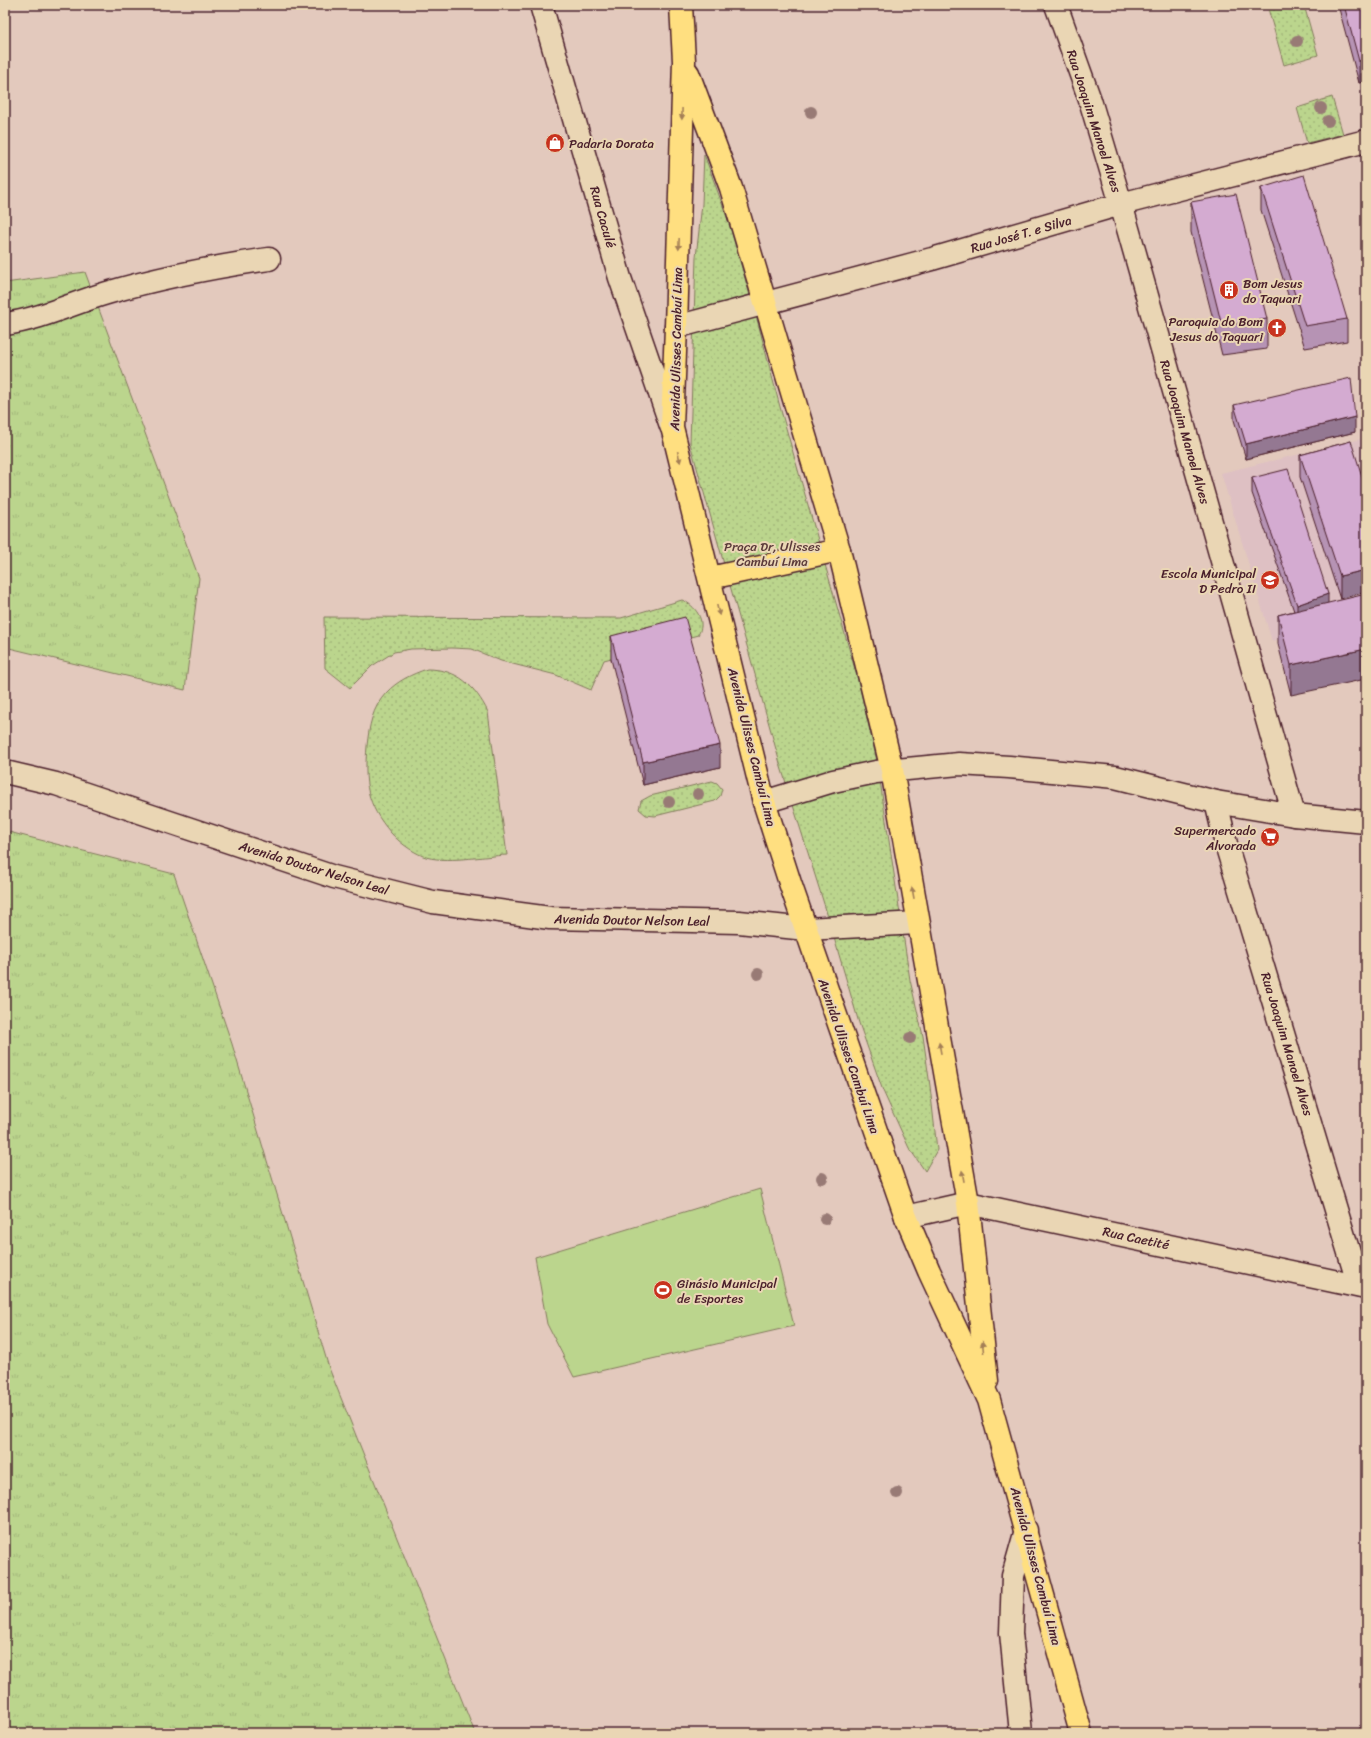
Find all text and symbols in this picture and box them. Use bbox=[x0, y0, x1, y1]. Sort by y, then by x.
street label: Rua Joaquim Manoel Alves bbox=[1060, 47, 1128, 196]
one-way arrow bbox=[679, 108, 685, 121]
shop icon: Padaria Dorata bbox=[544, 132, 566, 154]
place label: Padaria Dorata bbox=[569, 132, 655, 155]
street label: Rua Caculé bbox=[583, 183, 623, 251]
street label: Rua José T. e Silva bbox=[968, 208, 1075, 259]
one-way arrow bbox=[676, 238, 682, 251]
street label: Avenida Ulisses Cambuí Lima bbox=[663, 267, 689, 432]
place label: Bom Jesus do Taquari bbox=[1243, 272, 1303, 310]
building icon: Bom Jesus do Taquari bbox=[1218, 279, 1240, 301]
place label: Paroquia do Bom Jesus do Taquari bbox=[1168, 310, 1263, 348]
church icon: Paroquia do Bom Jesus do Taquari bbox=[1266, 317, 1288, 339]
street label: Rua Joaquim Manoel Alves bbox=[1153, 357, 1217, 508]
one-way arrow bbox=[677, 451, 683, 463]
park label: Praça Dr, Ulisses Cambuí Lima bbox=[724, 535, 821, 573]
place label: Escola Municipal D Pedro II bbox=[1161, 562, 1256, 600]
school or university icon: Escola Municipal D Pedro II bbox=[1259, 569, 1281, 591]
one-way arrow bbox=[715, 604, 721, 617]
street label: Avenida Ulisses Cambuí Lima bbox=[721, 664, 783, 830]
place label: Supermercado Alvorada bbox=[1174, 819, 1256, 857]
supermarket icon: Supermercado Alvorada bbox=[1259, 826, 1281, 848]
street label: Avenida Doutor Nelson Leal bbox=[235, 834, 392, 902]
one-way arrow bbox=[910, 887, 916, 899]
street label: Avenida Doutor Nelson Leal bbox=[553, 907, 710, 933]
street label: Rua Joaquim Manoel Alves bbox=[1254, 969, 1320, 1120]
street label: Avenida Ulisses Cambuí Lima bbox=[811, 974, 887, 1137]
one-way arrow bbox=[937, 1042, 943, 1054]
one-way arrow bbox=[960, 1170, 966, 1182]
street label: Rua Caetité bbox=[1100, 1220, 1172, 1256]
place label: Ginásio Municipal de Esportes bbox=[677, 1272, 777, 1310]
sports icon: Ginásio Municipal de Esportes bbox=[652, 1279, 674, 1301]
one-way arrow bbox=[980, 1341, 987, 1353]
street label: Avenida Ulisses Cambuí Lima bbox=[1003, 1483, 1068, 1648]

